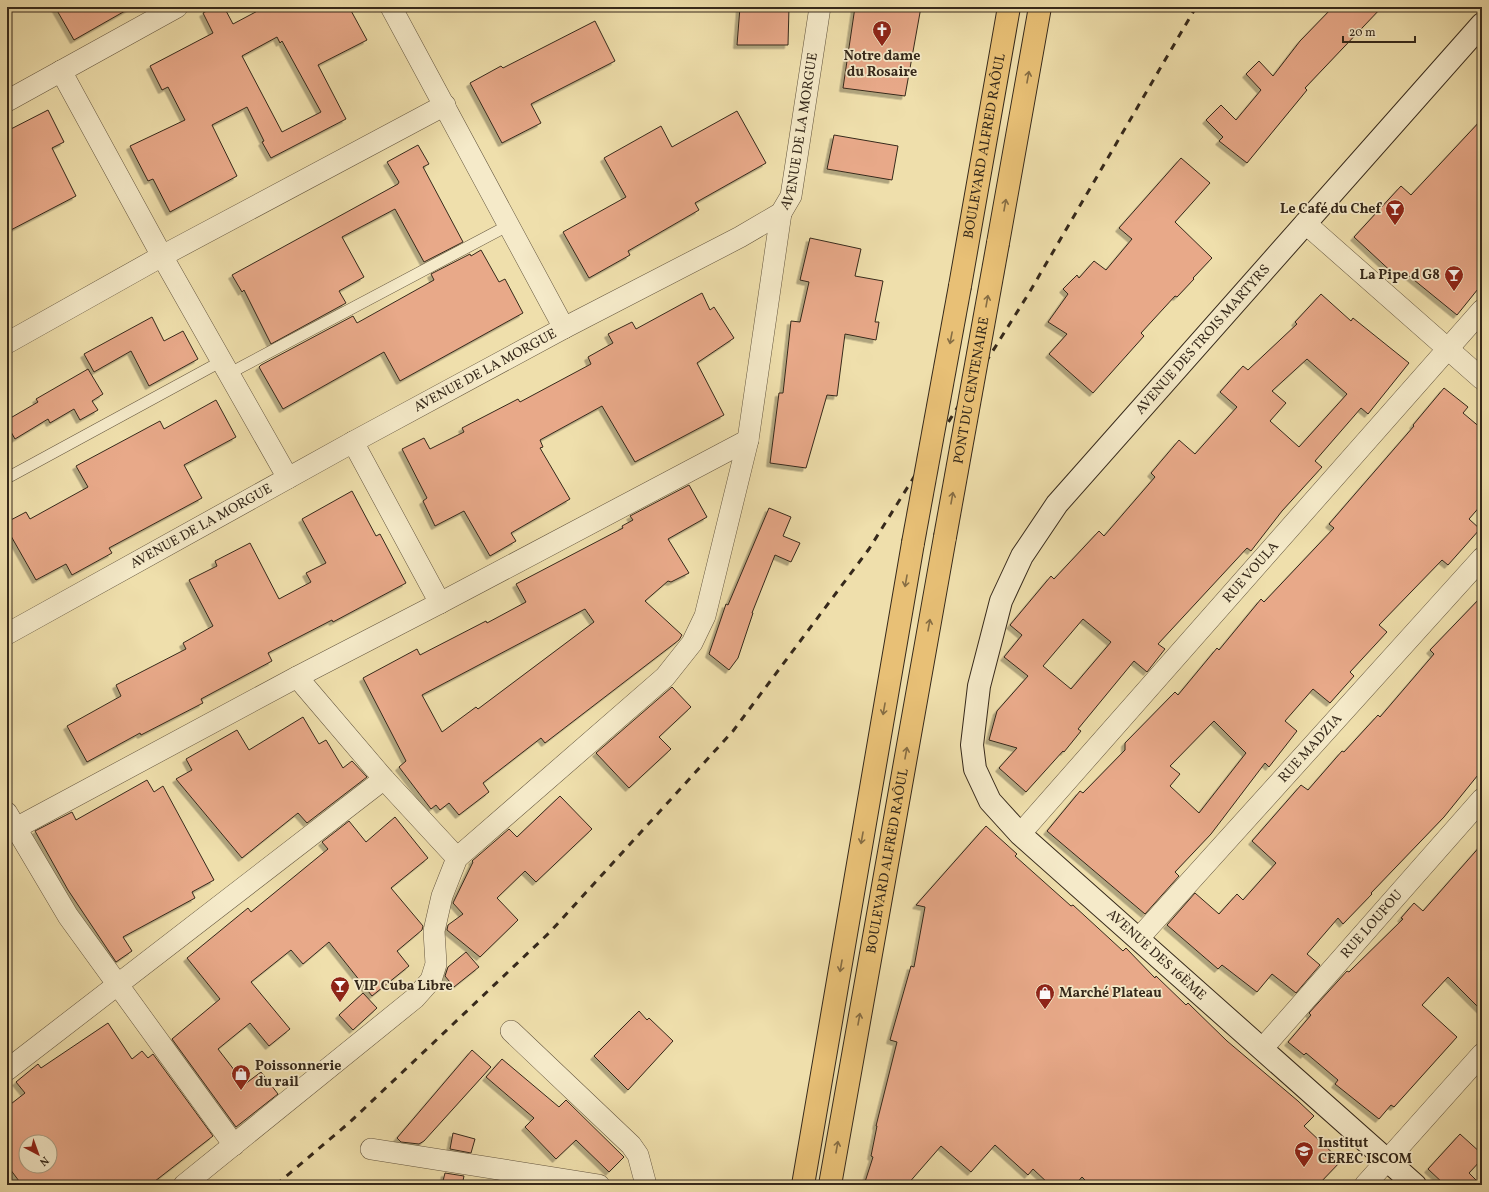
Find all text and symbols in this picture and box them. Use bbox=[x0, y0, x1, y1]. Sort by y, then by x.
scale bar bbox=[1343, 18, 1415, 44]
church icon: Notre dame du Rosaire bbox=[871, 19, 893, 47]
text: 20 m bbox=[1349, 25, 1376, 41]
place label: Notre dame du Rosaire bbox=[844, 47, 920, 82]
street label: AVENUE DE LA MORGUE bbox=[775, 51, 822, 214]
street label: BOULEVARD ALFRED RAÔUL bbox=[959, 52, 1010, 240]
one-way arrow bbox=[1024, 71, 1032, 84]
bar icon: Le Café du Chef bbox=[1384, 198, 1406, 226]
one-way arrow bbox=[1001, 199, 1009, 212]
place label: Le Café du Chef bbox=[1280, 200, 1382, 219]
street label: AVENUE DES TROIS MARTYRS bbox=[1131, 260, 1274, 419]
bar icon: La Pipe d G8 bbox=[1443, 264, 1465, 292]
place label: La Pipe d G8 bbox=[1360, 266, 1440, 285]
one-way arrow bbox=[984, 295, 992, 308]
street label: PONT DU CENTENAIRE bbox=[949, 315, 994, 465]
street label: AVENUE DE LA MORGUE bbox=[410, 324, 560, 417]
one-way arrow bbox=[946, 331, 954, 344]
street label: AVENUE DE LA MORGUE bbox=[127, 479, 276, 573]
one-way arrow bbox=[948, 492, 956, 505]
street label: RUE VOULA bbox=[1218, 537, 1283, 607]
one-way arrow bbox=[902, 574, 910, 587]
one-way arrow bbox=[925, 619, 933, 632]
one-way arrow bbox=[880, 703, 888, 716]
street label: RUE MADZIA bbox=[1274, 709, 1347, 787]
one-way arrow bbox=[903, 747, 911, 760]
street label: BOULEVARD ALFRED RAÔUL bbox=[862, 767, 913, 955]
one-way arrow bbox=[858, 831, 866, 844]
street label: RUE LOUFOU bbox=[1336, 886, 1407, 963]
street label: AVENUE DES 16ÈME bbox=[1102, 904, 1211, 1005]
one-way arrow bbox=[836, 959, 844, 972]
bar icon: VIP Cuba Libre bbox=[329, 975, 351, 1003]
place label: VIP Cuba Libre bbox=[354, 977, 453, 996]
shop icon: Marché Plateau bbox=[1034, 982, 1056, 1010]
place label: Marché Plateau bbox=[1059, 984, 1162, 1003]
one-way arrow bbox=[856, 1012, 864, 1025]
place label: Poissonnerie du rail bbox=[255, 1057, 341, 1092]
shop icon: Poissonnerie du rail bbox=[230, 1063, 252, 1091]
north arrow bbox=[18, 1134, 58, 1174]
place label: Institut CEREC ISCOM bbox=[1318, 1134, 1412, 1169]
one-way arrow bbox=[833, 1140, 841, 1153]
school or university icon: Institut CEREC ISCOM bbox=[1293, 1140, 1315, 1168]
text: N bbox=[36, 1152, 52, 1169]

